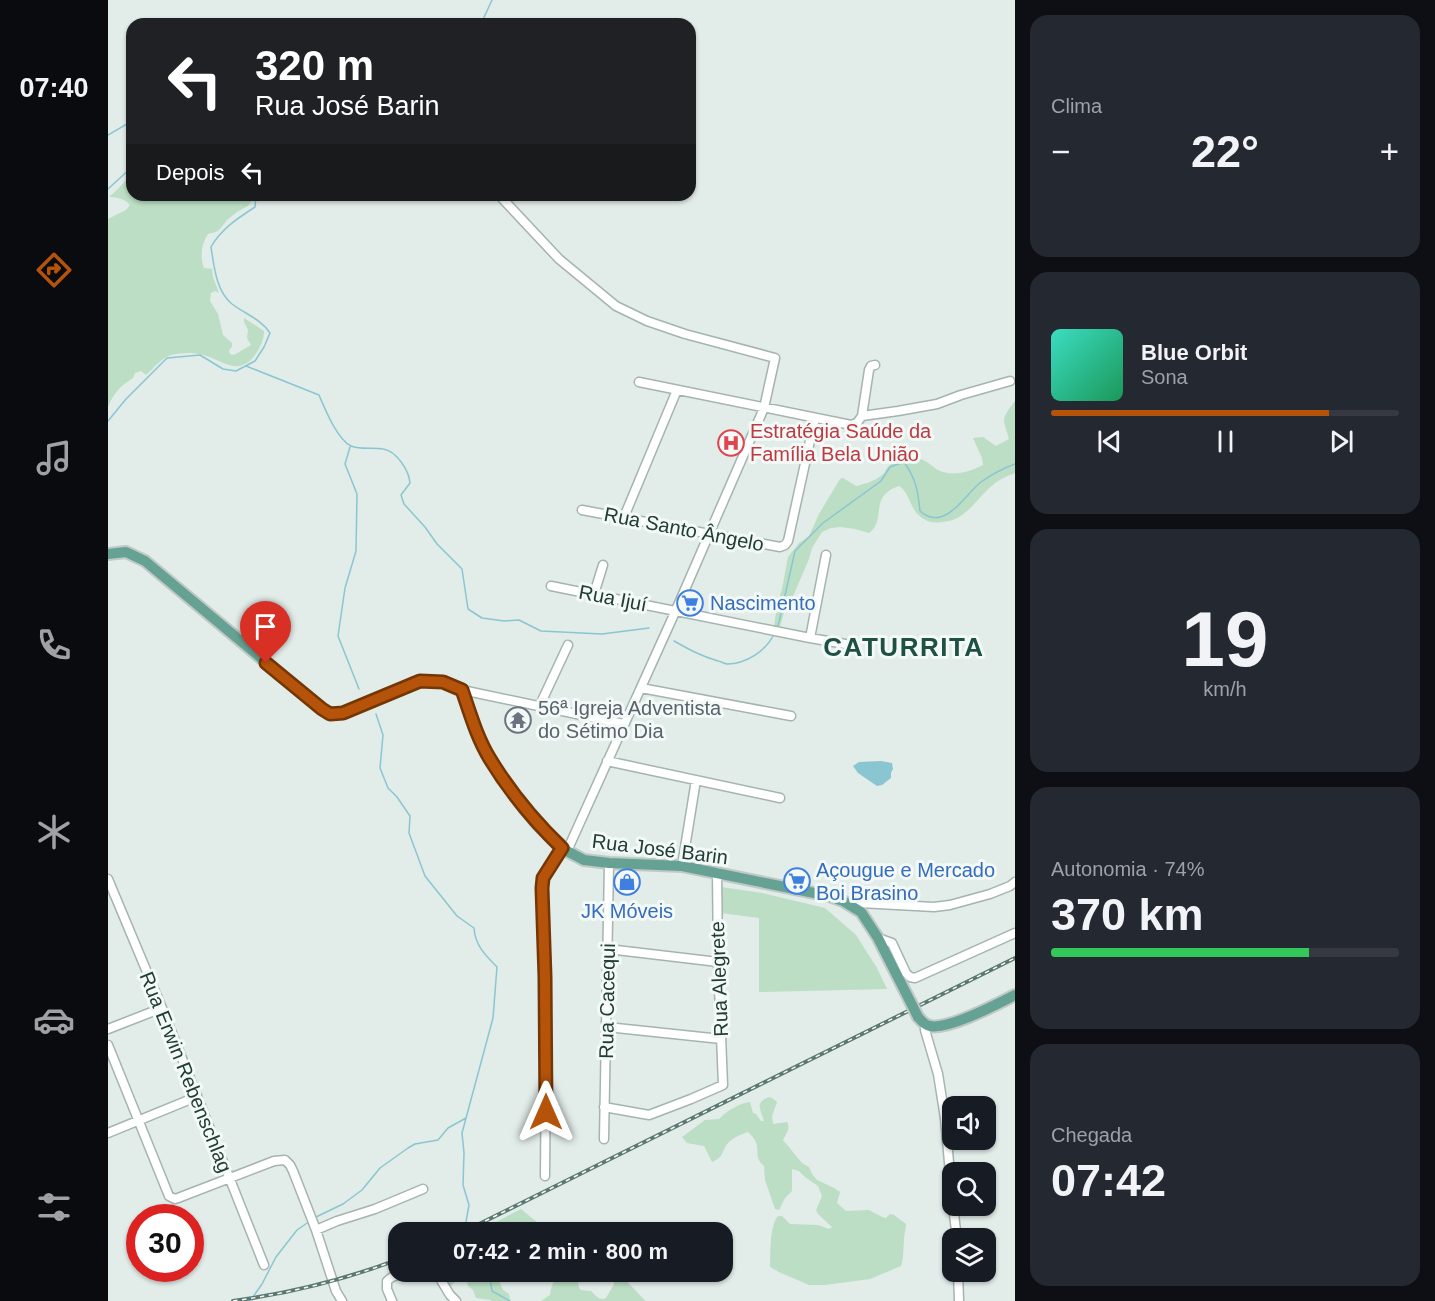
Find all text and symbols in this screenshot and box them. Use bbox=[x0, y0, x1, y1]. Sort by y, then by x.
icon: left bbox=[156, 42, 234, 120]
text: 320 m bbox=[255, 42, 374, 89]
text: 07:40 bbox=[19, 73, 89, 103]
text: Rua José Barin bbox=[255, 91, 440, 121]
text: Clima bbox=[1051, 95, 1102, 117]
text: 22° bbox=[1191, 126, 1259, 177]
text: − bbox=[1051, 133, 1070, 170]
text: + bbox=[1380, 133, 1399, 170]
icon: left bbox=[236, 156, 269, 189]
text: Depois bbox=[156, 160, 224, 185]
icon: directions bbox=[33, 249, 75, 291]
text: Blue Orbit bbox=[1141, 340, 1247, 365]
text: Sona bbox=[1141, 366, 1188, 388]
place label: Estratégia Saúde da Família Bela União bbox=[750, 420, 932, 465]
icon: previous bbox=[1093, 425, 1126, 458]
icon: pause bbox=[1209, 425, 1242, 458]
icon: next bbox=[1325, 425, 1358, 458]
hospital icon: Estratégia Saúde da Família Bela União bbox=[716, 428, 746, 458]
icon: music bbox=[33, 437, 75, 479]
street label: Rua Santo Ângelo bbox=[602, 503, 766, 555]
street label: Rua Ijuí bbox=[577, 581, 649, 615]
supermarket icon: Nascimento bbox=[675, 588, 705, 618]
place label: Nascimento bbox=[710, 592, 816, 614]
text: 19 bbox=[1182, 595, 1268, 683]
pin bbox=[240, 601, 291, 663]
icon: arrive bbox=[249, 610, 282, 643]
icon: phone bbox=[33, 624, 75, 666]
district label: CATURRITA bbox=[823, 632, 985, 662]
text: km/h bbox=[1203, 678, 1247, 700]
place label: 56ª Igreja Adventista do Sétimo Dia bbox=[538, 697, 722, 742]
temple icon: 56ª Igreja Adventista do Sétimo Dia bbox=[503, 705, 533, 735]
icon: climate bbox=[33, 811, 75, 853]
street label: Rua José Barin bbox=[591, 830, 729, 868]
text: Autonomia · 74% bbox=[1051, 858, 1204, 880]
place label: Açougue e Mercado Boi Brasino bbox=[816, 859, 995, 904]
supermarket icon: Açougue e Mercado Boi Brasino bbox=[782, 866, 812, 896]
shop icon: JK Móveis bbox=[612, 867, 642, 897]
text: 370 km bbox=[1051, 889, 1204, 940]
place label: JK Móveis bbox=[581, 900, 673, 922]
street label: Rua Alegrete bbox=[706, 921, 732, 1037]
street label: Rua Cacequi bbox=[595, 943, 619, 1059]
street label: Rua Erwin Rebenschlag bbox=[136, 968, 236, 1176]
icon: car bbox=[33, 999, 75, 1041]
position arrow bbox=[514, 1080, 578, 1144]
map controls bbox=[942, 1096, 996, 1282]
button: sound bbox=[942, 1096, 996, 1150]
text: Chegada bbox=[1051, 1124, 1132, 1146]
text: 07:42 bbox=[1051, 1155, 1166, 1206]
button: search bbox=[942, 1162, 996, 1216]
icon: filters bbox=[33, 1186, 75, 1228]
speed limit sign: 30 bbox=[126, 1204, 204, 1282]
button: layers bbox=[942, 1228, 996, 1282]
text: 07:42 · 2 min · 800 m bbox=[453, 1239, 668, 1264]

